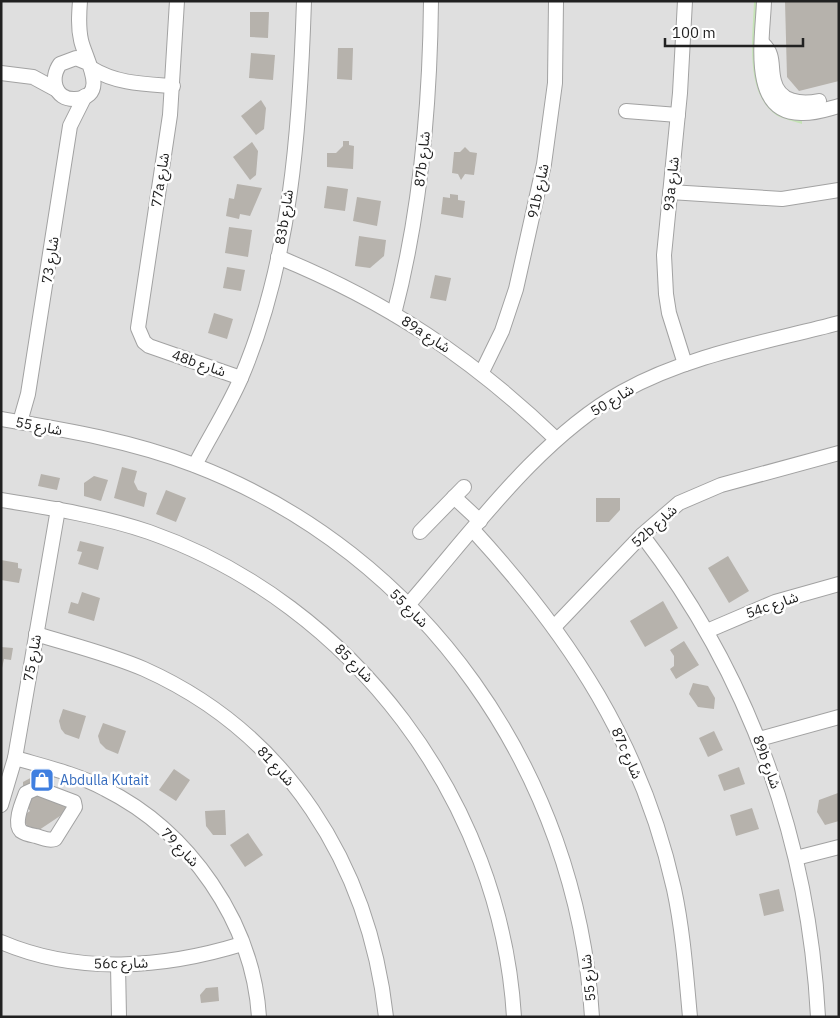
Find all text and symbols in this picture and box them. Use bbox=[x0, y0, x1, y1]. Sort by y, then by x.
scale bar bbox=[665, 15, 802, 47]
text: 100 m bbox=[672, 23, 716, 42]
street label: 87b شارع bbox=[410, 130, 436, 188]
street label: 77a شارع bbox=[147, 151, 175, 209]
street label: 93a شارع bbox=[659, 156, 685, 212]
street label: 91b شارع bbox=[523, 162, 555, 220]
street label: 83b شارع bbox=[271, 188, 299, 246]
street label: شارع 73 bbox=[37, 235, 65, 285]
street label: 89a شارع bbox=[397, 312, 454, 358]
street label: 48b شارع bbox=[169, 345, 228, 382]
street label: شارع 50 bbox=[587, 380, 638, 422]
street label: شارع 55 bbox=[14, 413, 64, 441]
street label: 52b شارع bbox=[627, 501, 682, 553]
street label: شارع 55 bbox=[384, 585, 432, 633]
street label: 54c شارع bbox=[743, 588, 801, 624]
street label: شارع 75 bbox=[19, 633, 47, 683]
street label: شارع 85 bbox=[329, 640, 377, 688]
street label: 87c شارع bbox=[606, 724, 646, 782]
street label: 89b شارع bbox=[747, 733, 785, 792]
street label: شارع 81 bbox=[252, 742, 299, 791]
shop icon: Abdulla Kutait bbox=[29, 767, 55, 793]
place label: Abdulla Kutait bbox=[60, 771, 149, 789]
street label: شارع 79 bbox=[156, 824, 203, 872]
street label: شارع 55 bbox=[577, 953, 601, 1003]
street label: 56c شارع bbox=[94, 954, 148, 974]

